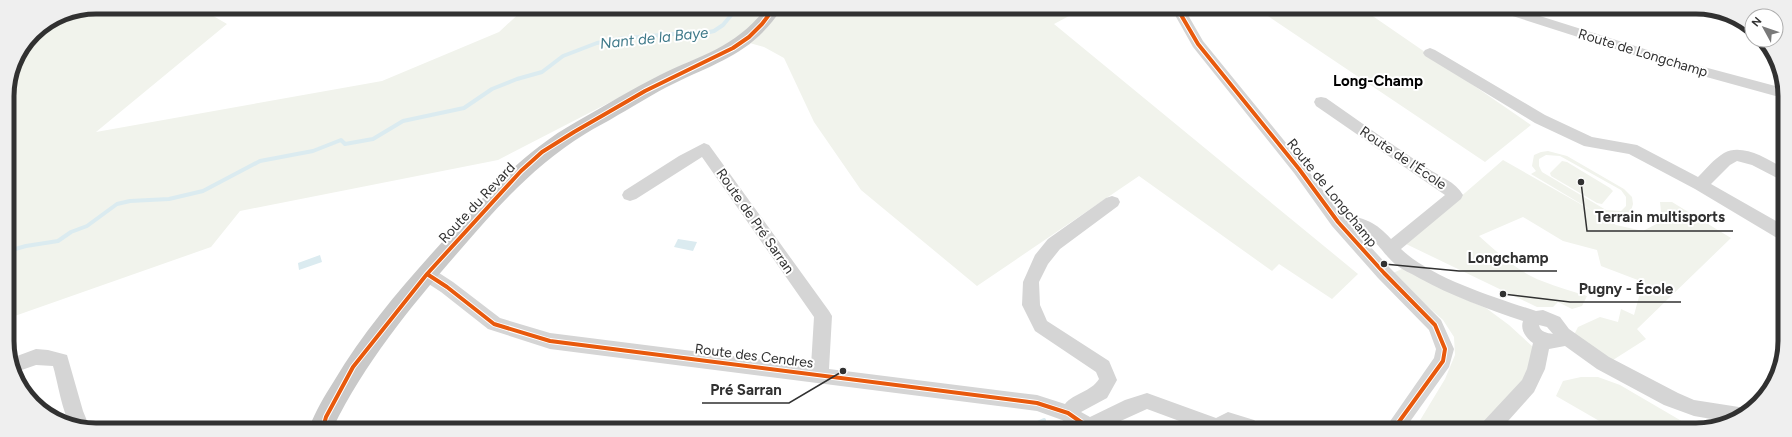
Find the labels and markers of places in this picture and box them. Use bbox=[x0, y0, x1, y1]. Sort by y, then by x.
callout: Terrain multisports bbox=[1587, 204, 1733, 231]
callout: Longchamp bbox=[1459, 244, 1557, 271]
callout: Pugny - École bbox=[1570, 275, 1681, 302]
callout: Pré Sarran bbox=[702, 376, 789, 403]

